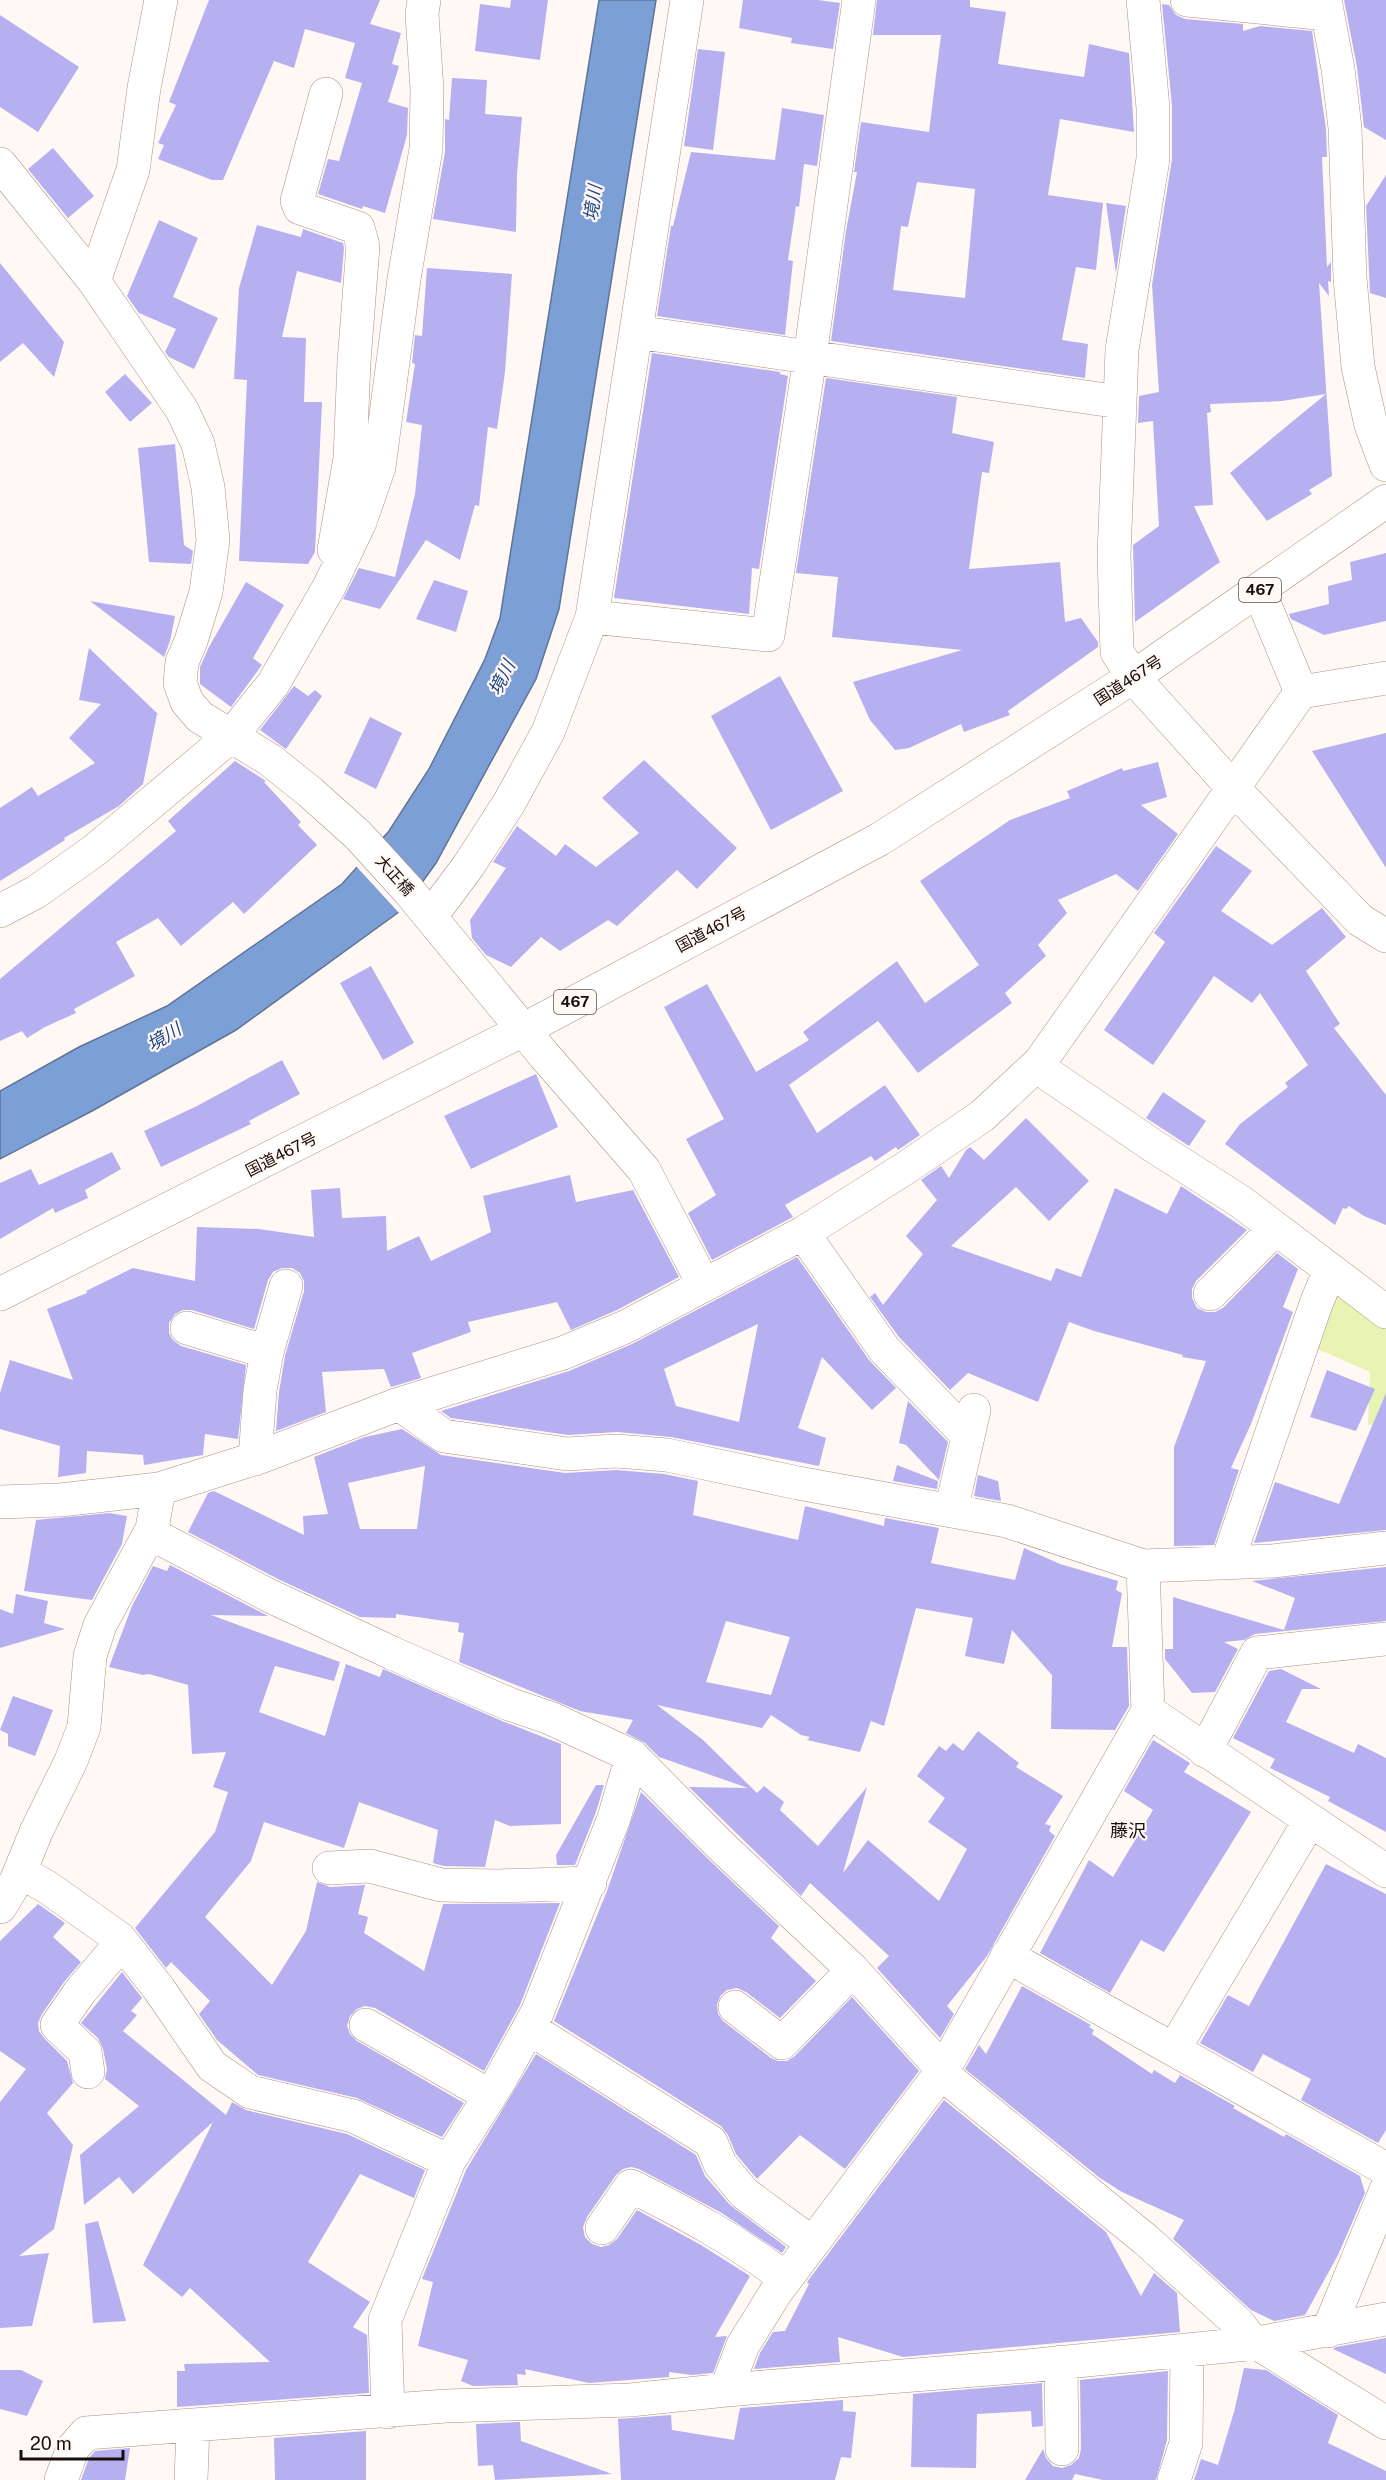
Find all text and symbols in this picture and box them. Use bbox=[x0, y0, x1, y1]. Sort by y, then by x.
water label: 境川 bbox=[580, 182, 606, 222]
road number: 467 bbox=[1239, 578, 1281, 602]
street label: 国道467号 bbox=[1091, 651, 1166, 709]
water label: 境川 bbox=[484, 655, 520, 699]
street label: 大正橋 bbox=[372, 851, 418, 900]
street label: 国道467号 bbox=[673, 903, 750, 956]
road number: 467 bbox=[554, 990, 596, 1014]
water label: 境川 bbox=[143, 1017, 186, 1055]
street label: 国道467号 bbox=[242, 1128, 320, 1180]
district label: 藤沢 bbox=[1110, 1820, 1146, 1841]
scale bar bbox=[21, 2423, 123, 2461]
text: 20 m bbox=[30, 2433, 72, 2454]

